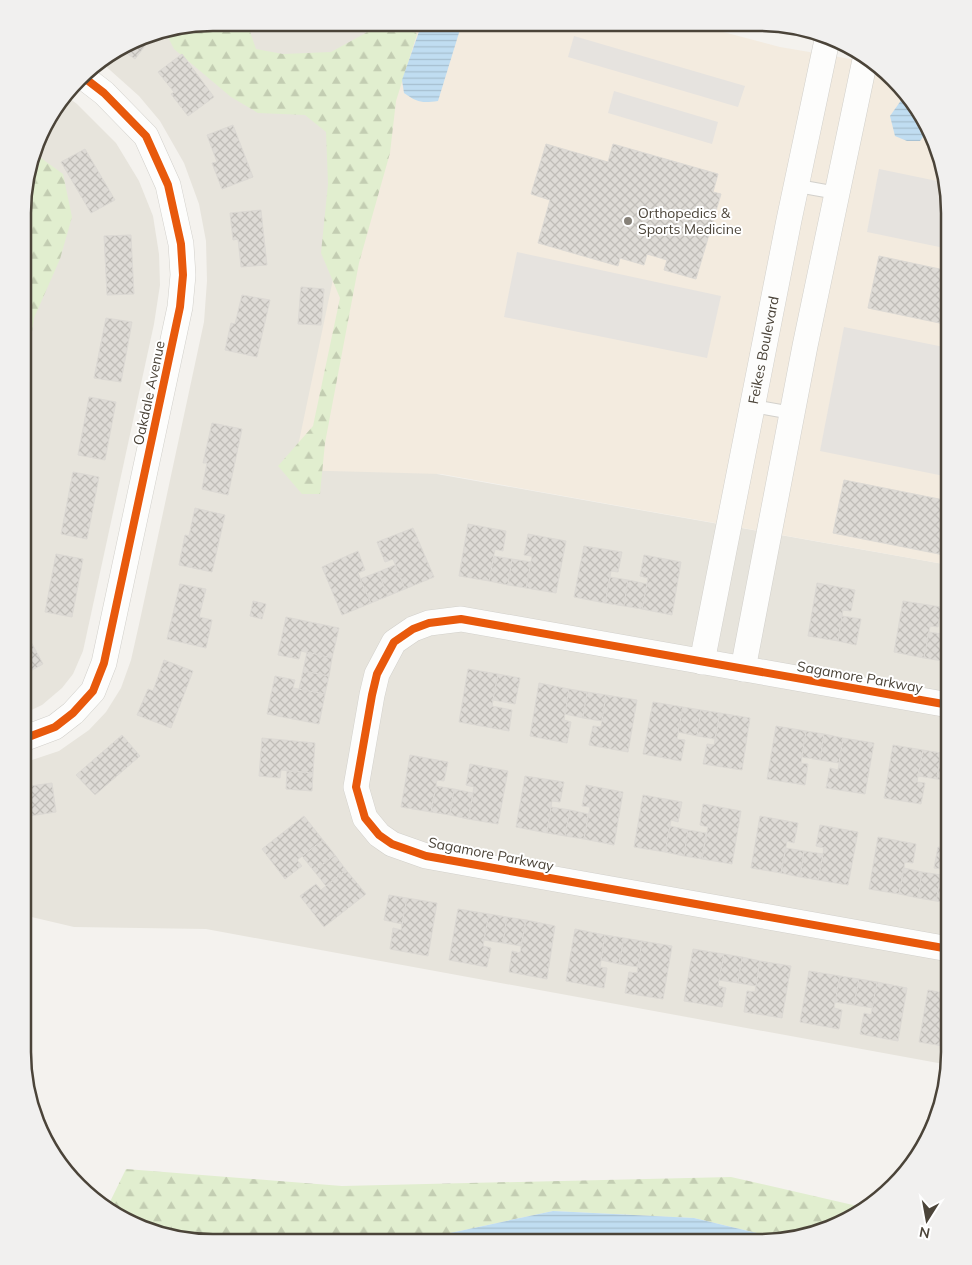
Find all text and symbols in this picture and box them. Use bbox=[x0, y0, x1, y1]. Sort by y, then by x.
place label: Orthopedics & Sports Medicine bbox=[638, 204, 742, 238]
marker: Orthopedics & Sports Medicine bbox=[622, 215, 634, 227]
street label: Feikes Boulevard bbox=[744, 295, 783, 405]
street label: Oakdale Avenue bbox=[129, 339, 169, 447]
street label: Sagamore Parkway bbox=[796, 657, 925, 697]
street label: Sagamore Parkway bbox=[427, 833, 556, 875]
north arrow bbox=[902, 1195, 952, 1245]
text: N bbox=[918, 1223, 931, 1243]

